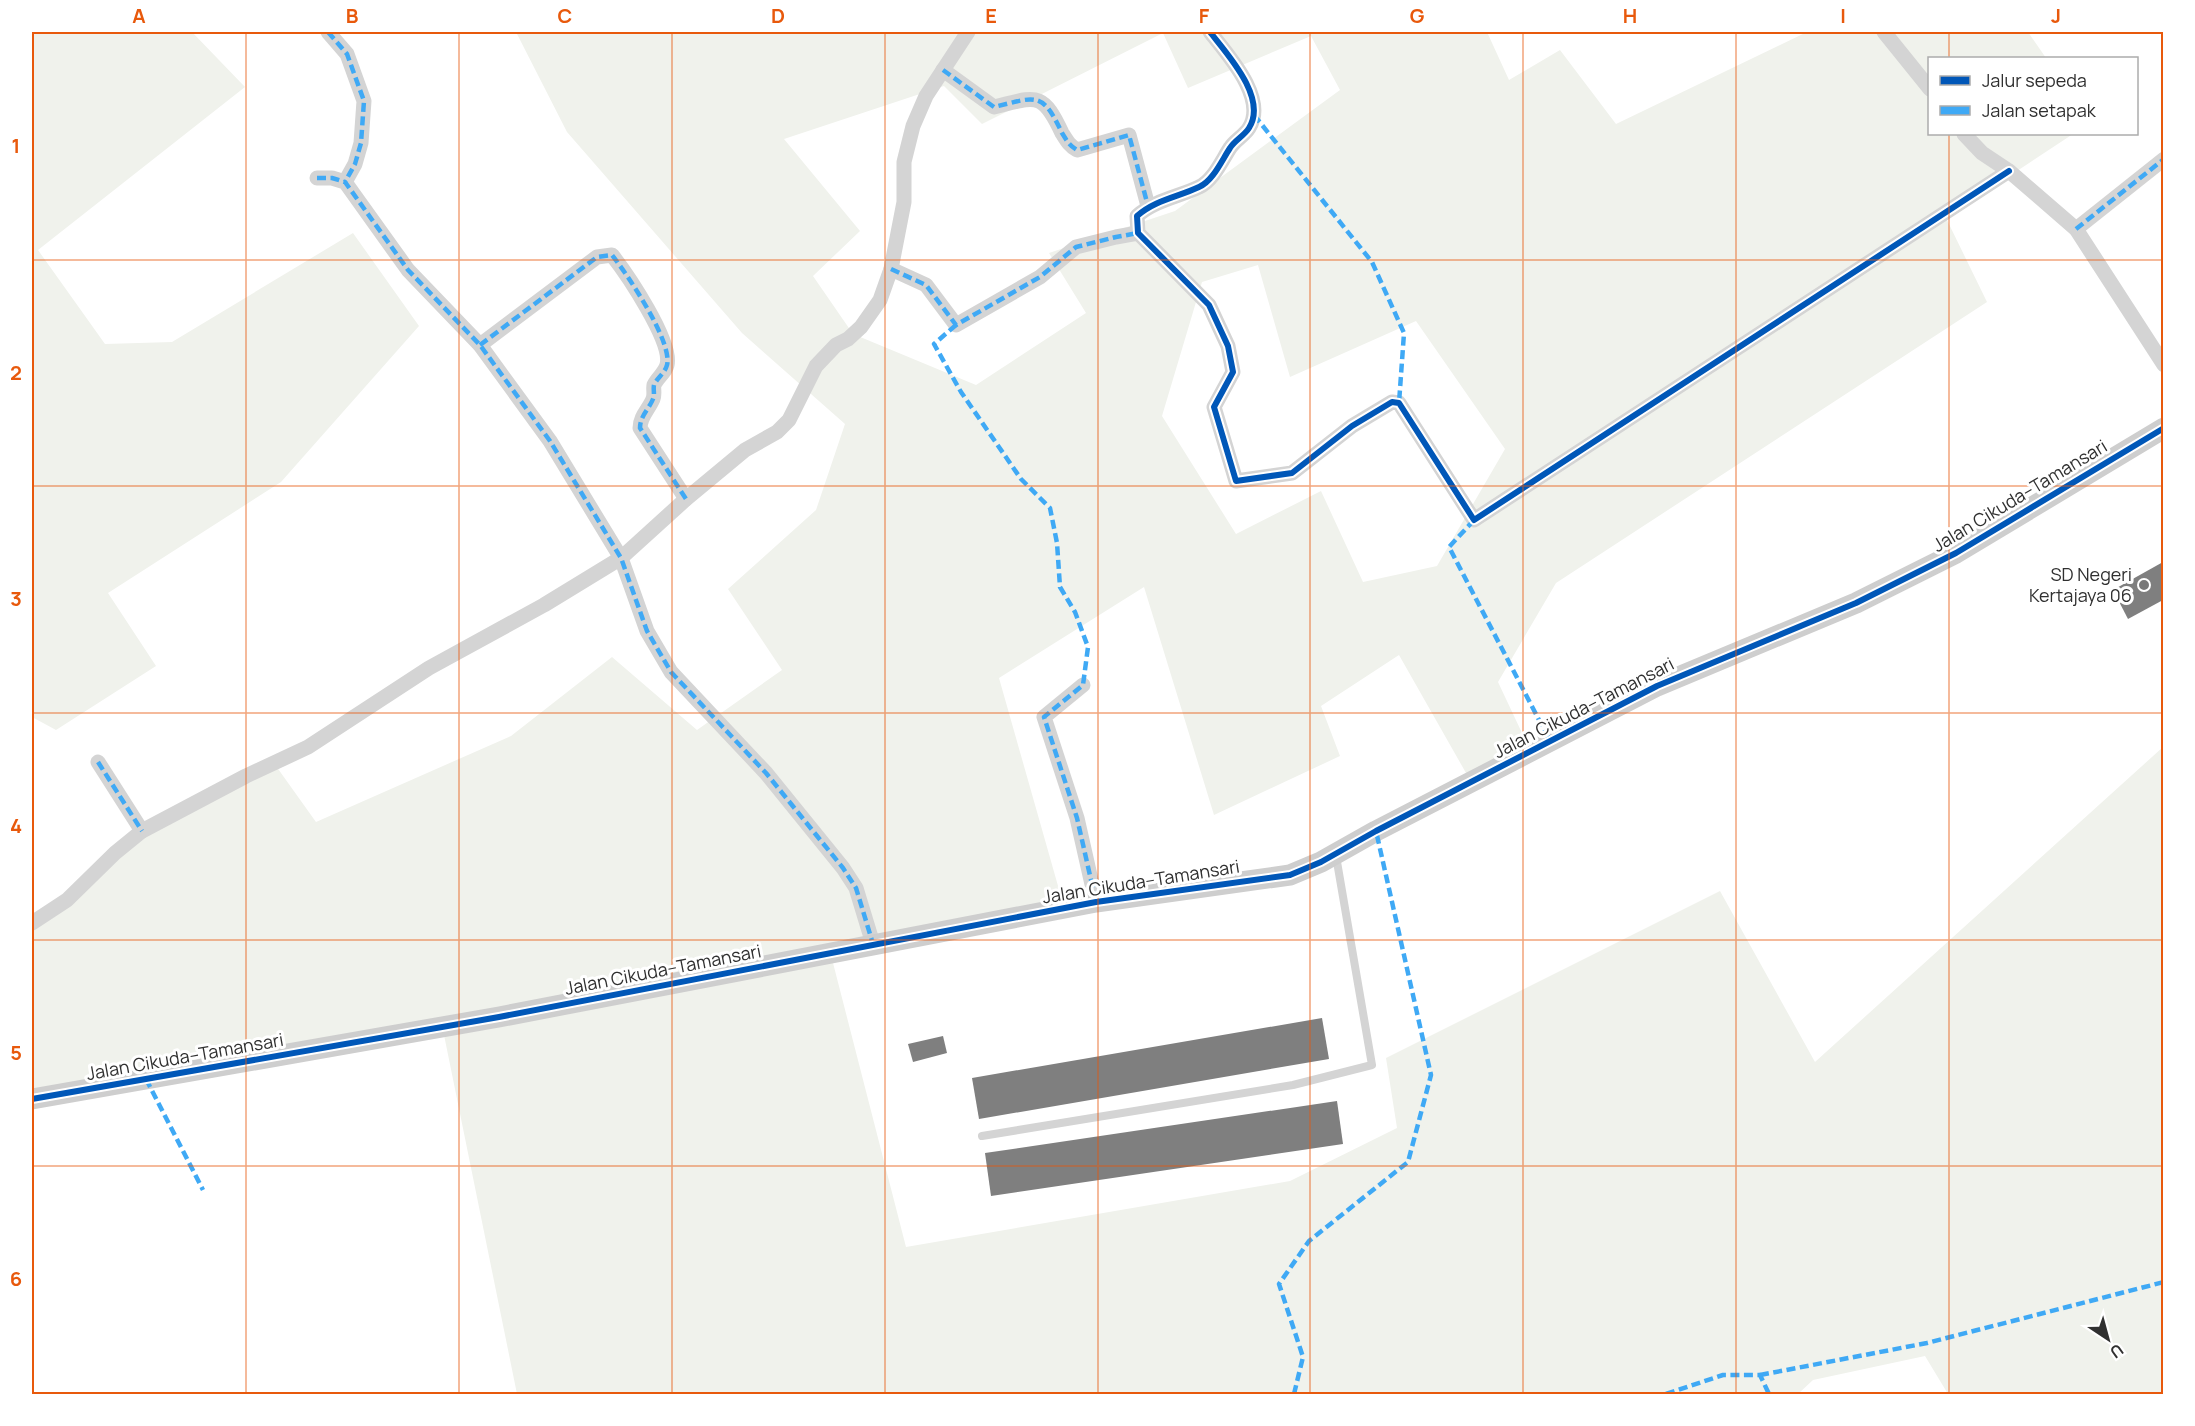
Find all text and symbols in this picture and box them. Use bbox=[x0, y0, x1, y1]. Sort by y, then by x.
text: A bbox=[132, 2, 146, 29]
text: B bbox=[346, 2, 359, 29]
text: C bbox=[558, 2, 572, 29]
text: D bbox=[771, 2, 785, 29]
text: E bbox=[985, 2, 997, 29]
text: F bbox=[1199, 2, 1210, 29]
text: G bbox=[1410, 2, 1425, 29]
text: H bbox=[1623, 2, 1637, 29]
text: I bbox=[1840, 2, 1846, 29]
text: J bbox=[2051, 2, 2061, 29]
legend bbox=[1928, 57, 2138, 135]
text: Jalur sepeda bbox=[1982, 68, 2087, 92]
text: Jalan setapak bbox=[1982, 98, 2097, 122]
text: 1 bbox=[12, 132, 20, 159]
text: 2 bbox=[10, 359, 22, 386]
street label: Jalan Cikuda–Tamansari bbox=[1928, 433, 2111, 557]
place label: SD Negeri Kertajaya 06 bbox=[2029, 562, 2132, 607]
marker: SD Negeri Kertajaya 06 bbox=[2137, 578, 2151, 592]
text: 3 bbox=[10, 585, 22, 612]
street label: Jalan Cikuda–Tamansari bbox=[1489, 651, 1678, 763]
text: 4 bbox=[10, 812, 22, 839]
street label: Jalan Cikuda–Tamansari bbox=[1040, 854, 1241, 908]
street label: Jalan Cikuda–Tamansari bbox=[563, 938, 763, 1000]
street label: Jalan Cikuda–Tamansari bbox=[85, 1027, 285, 1085]
text: 5 bbox=[10, 1039, 22, 1066]
text: 6 bbox=[10, 1265, 22, 1292]
north arrow bbox=[2078, 1309, 2138, 1369]
text: U bbox=[2106, 1339, 2128, 1363]

